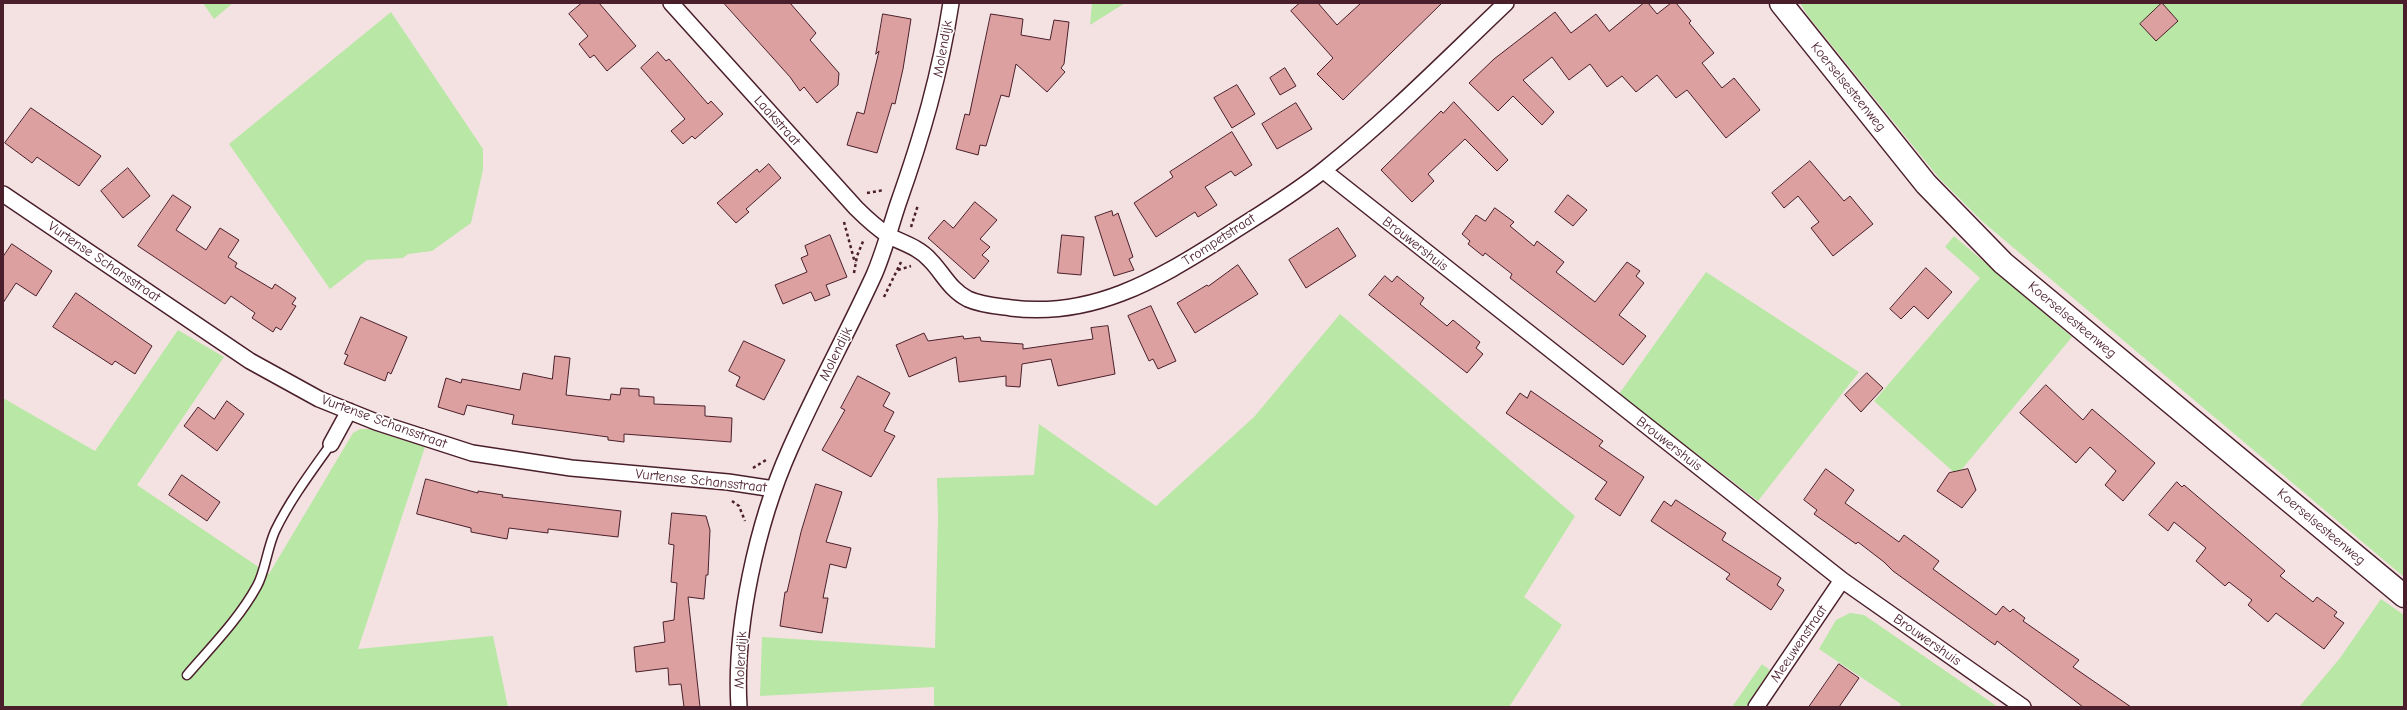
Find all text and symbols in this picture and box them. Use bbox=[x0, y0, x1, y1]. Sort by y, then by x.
street label: Molendijk bbox=[930, 19, 956, 79]
street label: Koerselsesteenweg bbox=[1807, 39, 1889, 135]
street label: Laakstraat bbox=[750, 93, 804, 149]
street label: Trompetstraat bbox=[1179, 210, 1259, 270]
street label: Brouwershuis bbox=[1379, 213, 1451, 275]
street label: Vurtense Schansstraat bbox=[45, 218, 163, 306]
street label: Koerselsesteenweg bbox=[2024, 278, 2120, 362]
street label: Molendijk bbox=[816, 324, 856, 384]
street label: Vurtense Schansstraat bbox=[319, 392, 449, 452]
street label: Brouwershuis bbox=[1633, 413, 1705, 475]
street label: Vurtense Schansstraat bbox=[634, 466, 768, 496]
street label: Koerselsesteenweg bbox=[2273, 485, 2369, 569]
street label: Meeuwenstraat bbox=[1767, 602, 1831, 686]
street label: Brouwershuis bbox=[1890, 611, 1964, 669]
street label: Molendijk bbox=[731, 631, 751, 689]

